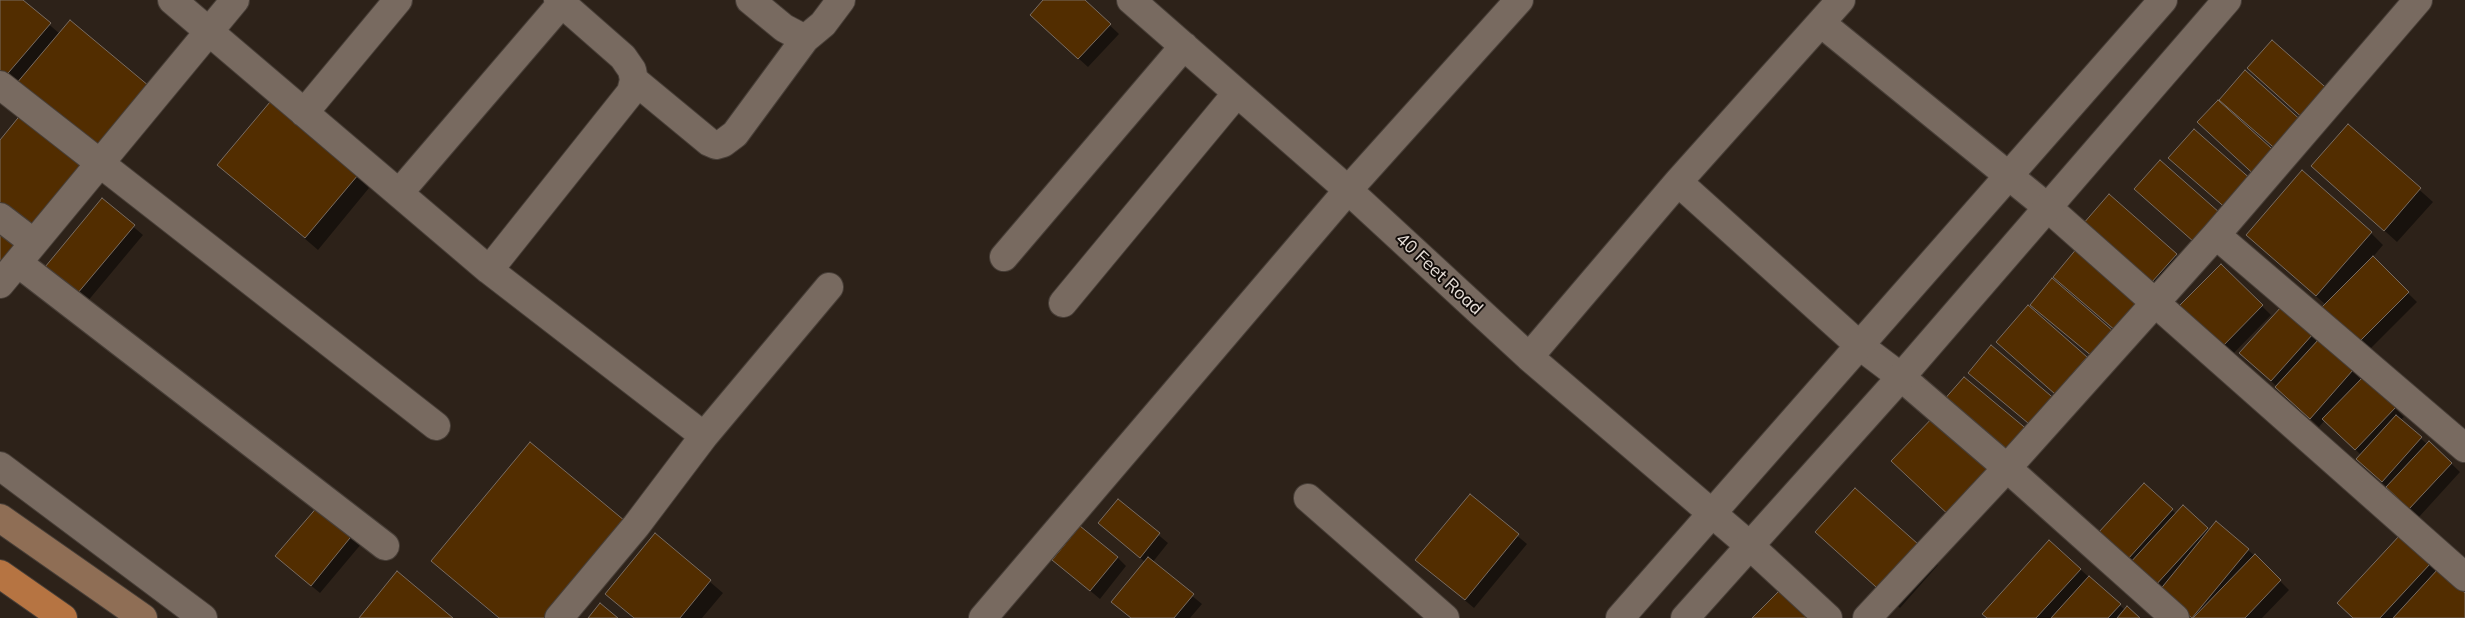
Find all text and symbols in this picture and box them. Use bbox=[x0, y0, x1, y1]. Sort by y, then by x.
street label: 40 Feet Road bbox=[1391, 228, 1487, 320]

